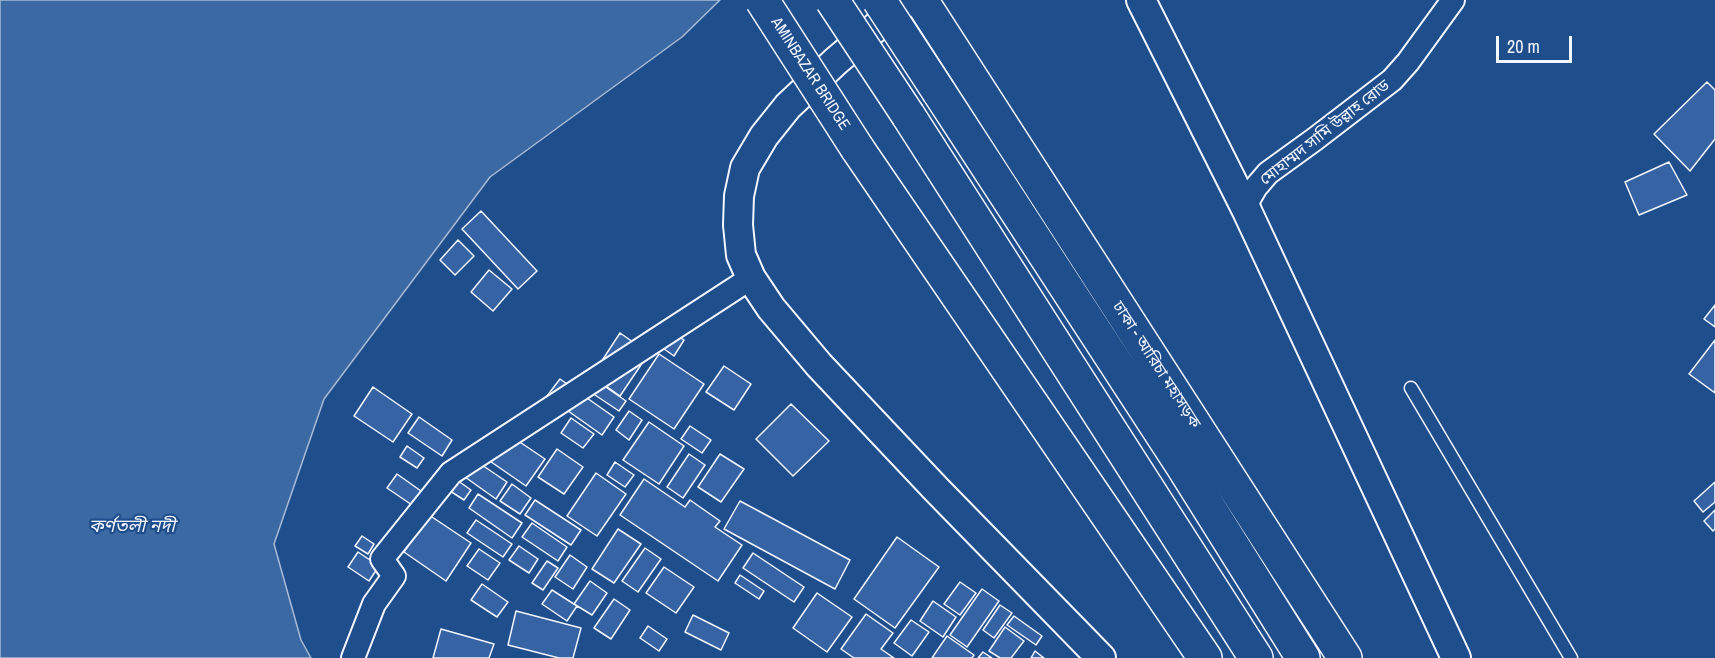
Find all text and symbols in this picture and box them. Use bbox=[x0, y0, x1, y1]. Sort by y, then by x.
street label: AMINBAZAR BRIDGE bbox=[766, 14, 854, 134]
scale bar bbox=[1499, 24, 1576, 62]
text: 20 m bbox=[1507, 34, 1540, 59]
street label: মোহাম্মদ সামি উল্লাহ রোড bbox=[1256, 76, 1394, 190]
street label: ঢাকা - আরিচা মহাসড়ক bbox=[1108, 298, 1204, 432]
water label: কর্ণতলী নদী bbox=[89, 516, 175, 538]

